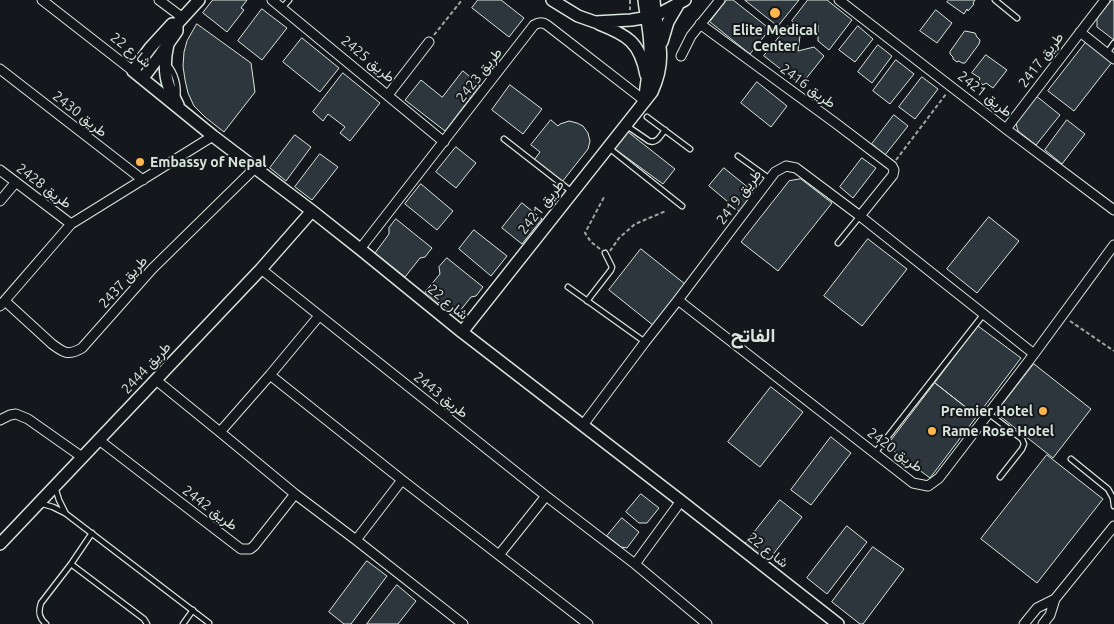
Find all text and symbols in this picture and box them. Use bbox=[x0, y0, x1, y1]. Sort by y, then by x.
marker: Elite Medical Center bbox=[768, 6, 782, 20]
place label: Elite Medical Center bbox=[733, 22, 817, 54]
street label: شارع 22 bbox=[107, 29, 155, 71]
street label: طريق 2417 bbox=[1015, 29, 1067, 91]
street label: طريق 2425 bbox=[338, 32, 398, 86]
street label: طريق 2423 bbox=[453, 44, 505, 106]
street label: طريق 2416 bbox=[777, 60, 839, 112]
street label: طريق 2421 bbox=[954, 68, 1016, 120]
street label: طريق 2430 bbox=[49, 88, 111, 140]
place label: Embassy of Nepal bbox=[150, 154, 267, 170]
marker: Embassy of Nepal bbox=[134, 156, 146, 168]
street label: طريق 2428 bbox=[13, 160, 75, 212]
street label: طريق 2419 bbox=[713, 166, 765, 228]
street label: طريق 2421 bbox=[515, 176, 567, 238]
street label: طريق 2437 bbox=[95, 252, 151, 312]
street label: شارع 22 bbox=[424, 281, 472, 323]
district label: الفاتح bbox=[731, 325, 775, 347]
street label: طريق 2444 bbox=[118, 339, 174, 397]
street label: طريق 2443 bbox=[410, 369, 472, 421]
place label: Premier Hotel bbox=[941, 403, 1033, 419]
marker: Premier Hotel bbox=[1037, 405, 1049, 417]
place label: Rame Rose Hotel bbox=[942, 423, 1054, 439]
street label: طريق 2420 bbox=[864, 424, 926, 476]
marker: Rame Rose Hotel bbox=[926, 425, 938, 437]
street label: طريق 2442 bbox=[179, 482, 241, 534]
street label: شارع 22 bbox=[744, 529, 792, 571]

